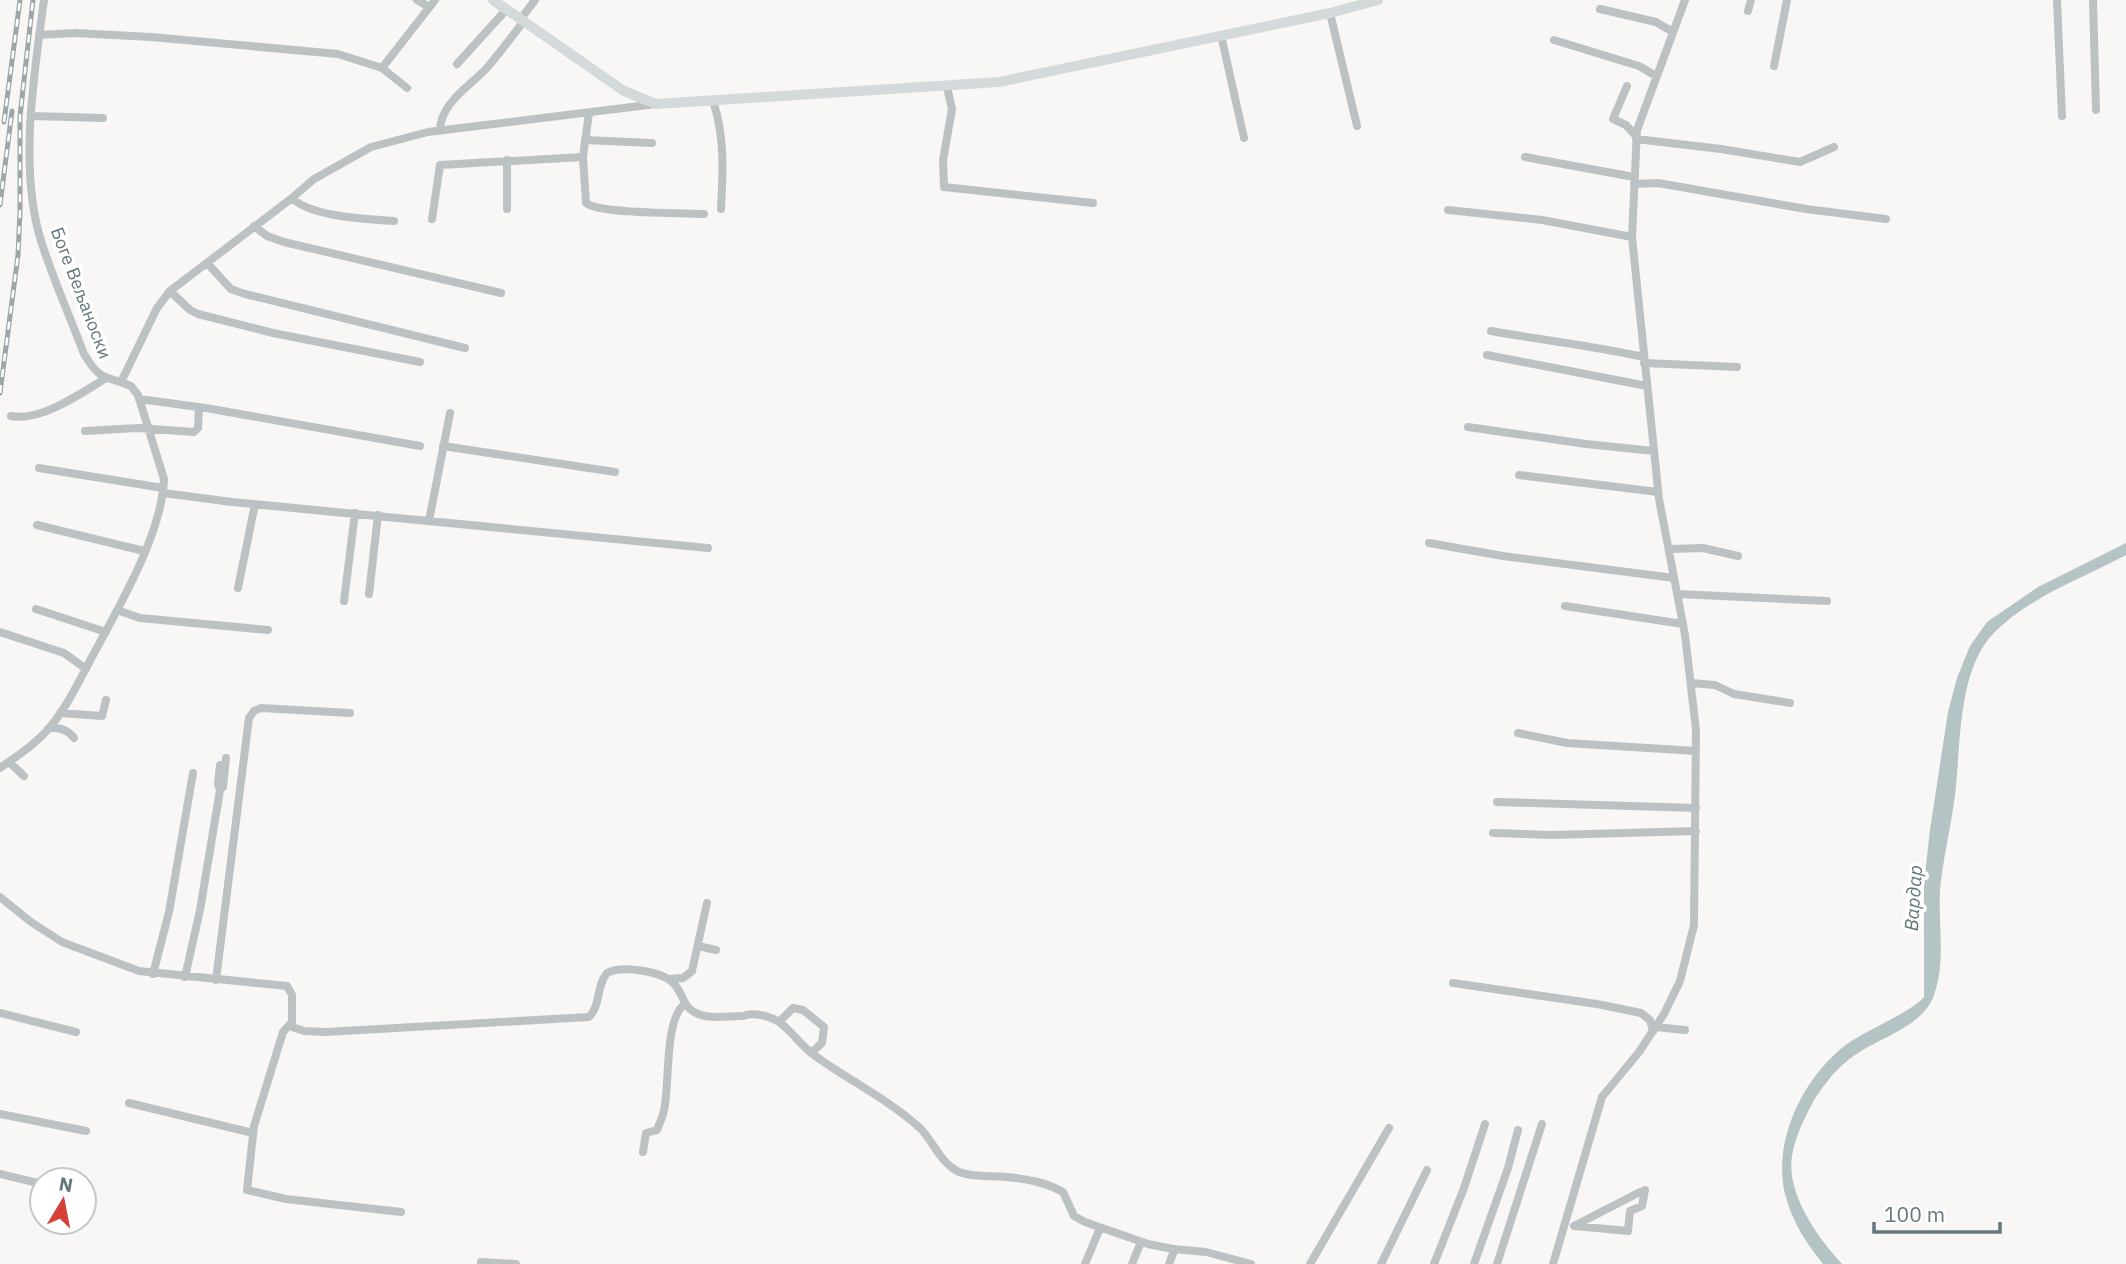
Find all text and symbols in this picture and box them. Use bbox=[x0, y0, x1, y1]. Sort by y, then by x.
street label: Боге Вељаноски bbox=[46, 224, 117, 362]
water label: Вардар bbox=[1899, 864, 1927, 932]
north arrow bbox=[28, 1166, 98, 1236]
text: N bbox=[57, 1171, 75, 1197]
scale bar bbox=[1874, 1190, 2000, 1234]
text: 100 m bbox=[1884, 1200, 1945, 1228]

